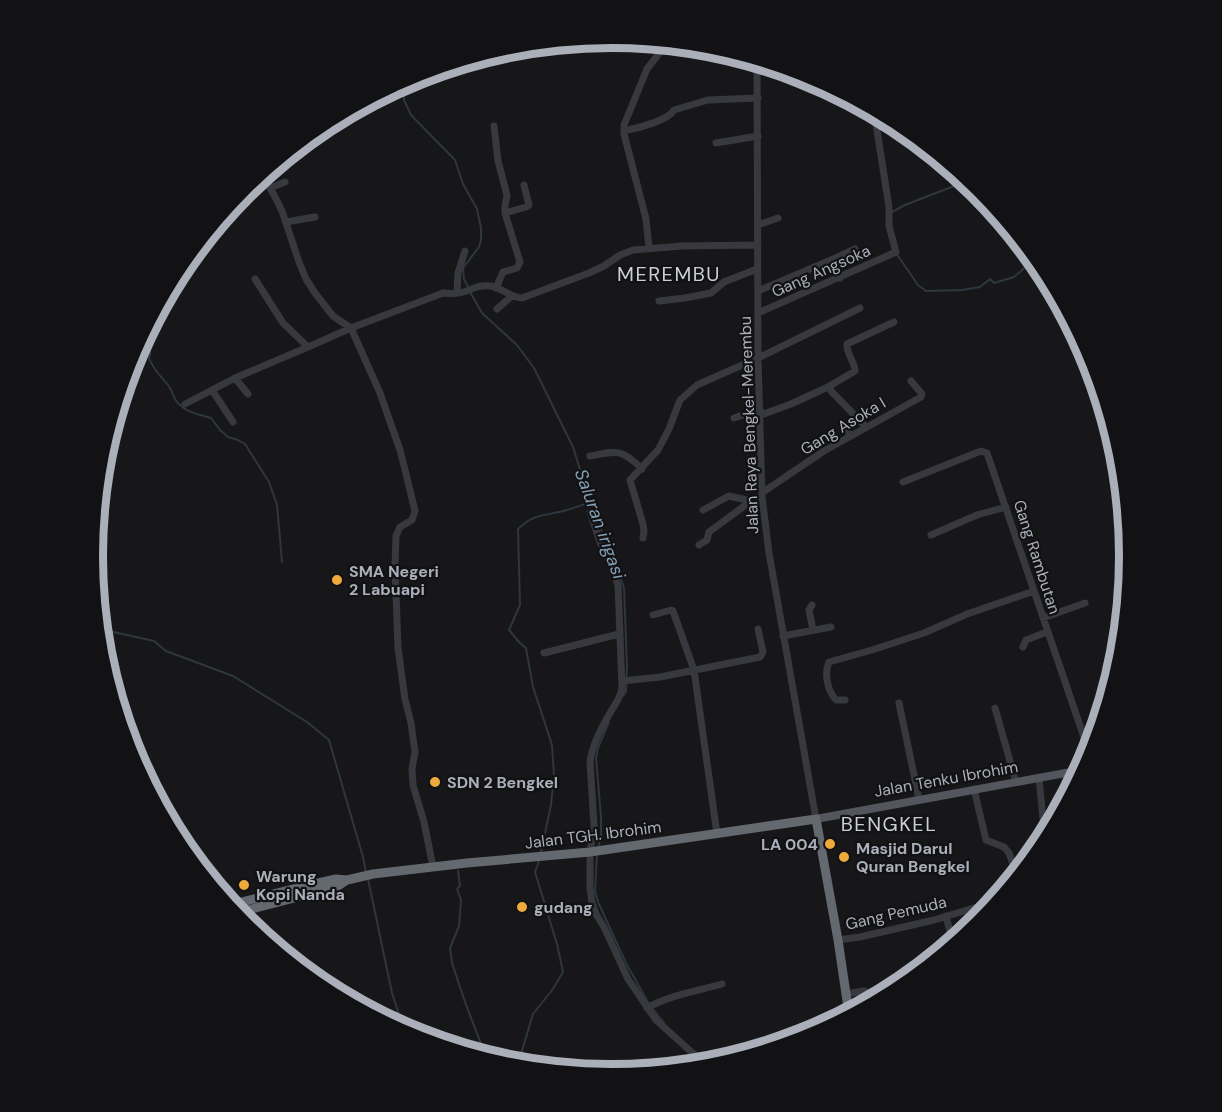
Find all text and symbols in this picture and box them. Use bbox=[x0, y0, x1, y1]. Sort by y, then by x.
street label: Gang Angsoka bbox=[768, 240, 874, 302]
district label: MEREMBU bbox=[617, 261, 721, 287]
street label: Jalan Raya Bengkel-Merembu bbox=[735, 316, 763, 534]
street label: Gang Asoka I bbox=[796, 392, 890, 460]
water label: Saluran irigasi bbox=[569, 466, 631, 583]
street label: Gang Rambutan bbox=[1009, 497, 1065, 617]
place label: SMA Negeri 2 Labuapi bbox=[349, 561, 439, 600]
marker: SMA Negeri 2 Labuapi bbox=[330, 573, 344, 587]
street label: Jalan Tenku Ibrohim bbox=[872, 756, 1020, 802]
place label: SDN 2 Bengkel bbox=[447, 772, 558, 793]
marker: SDN 2 Bengkel bbox=[428, 775, 442, 789]
district label: BENGKEL bbox=[841, 811, 937, 837]
street label: Jalan TGH. Ibrohim bbox=[524, 816, 662, 854]
place label: LA 004 bbox=[761, 834, 818, 855]
marker: LA 004 bbox=[823, 837, 837, 851]
place label: Masjid Darul Quran Bengkel bbox=[856, 838, 970, 877]
marker: Masjid Darul Quran Bengkel bbox=[837, 850, 851, 864]
place label: Warung Kopi Nanda bbox=[256, 866, 345, 905]
marker: Warung Kopi Nanda bbox=[237, 878, 251, 892]
street label: Gang Pemuda bbox=[843, 891, 949, 935]
place label: gudang bbox=[534, 897, 593, 918]
marker: gudang bbox=[515, 900, 529, 914]

